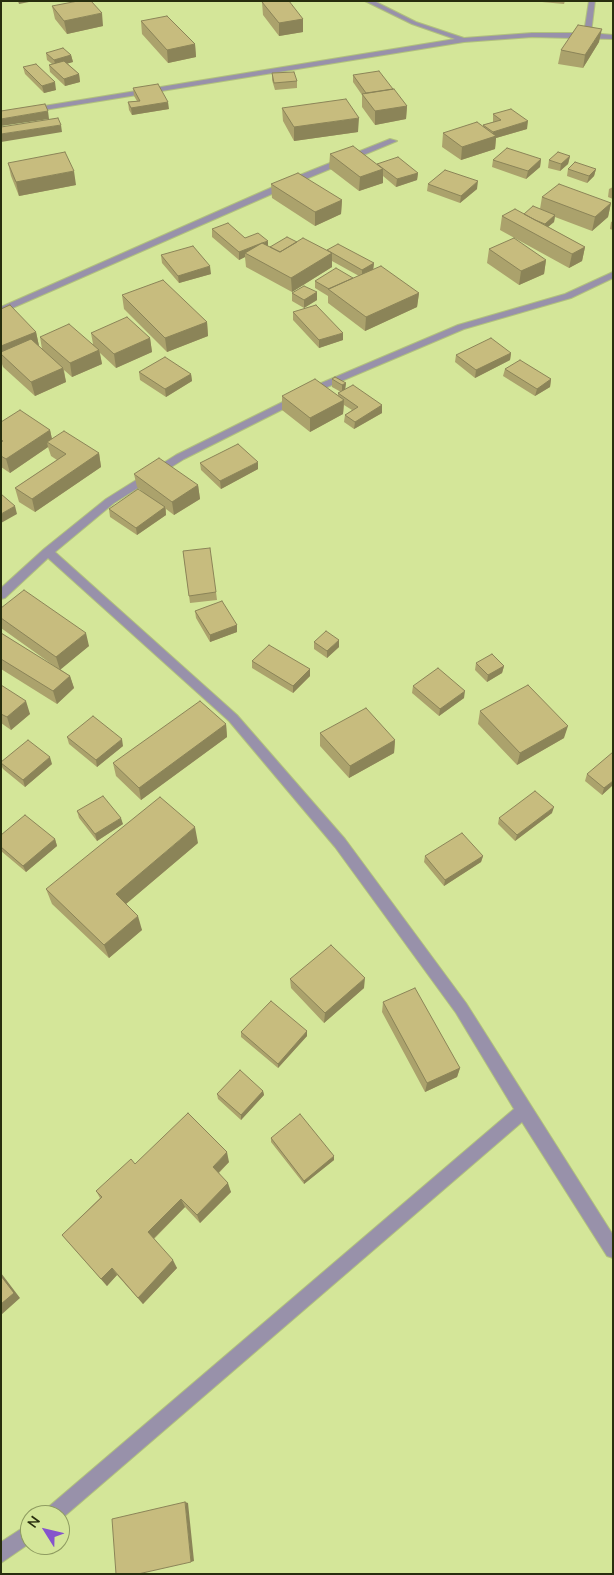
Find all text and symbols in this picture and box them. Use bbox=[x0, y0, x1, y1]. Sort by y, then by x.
north arrow bbox=[20, 1505, 70, 1555]
text: N bbox=[23, 1512, 44, 1531]

